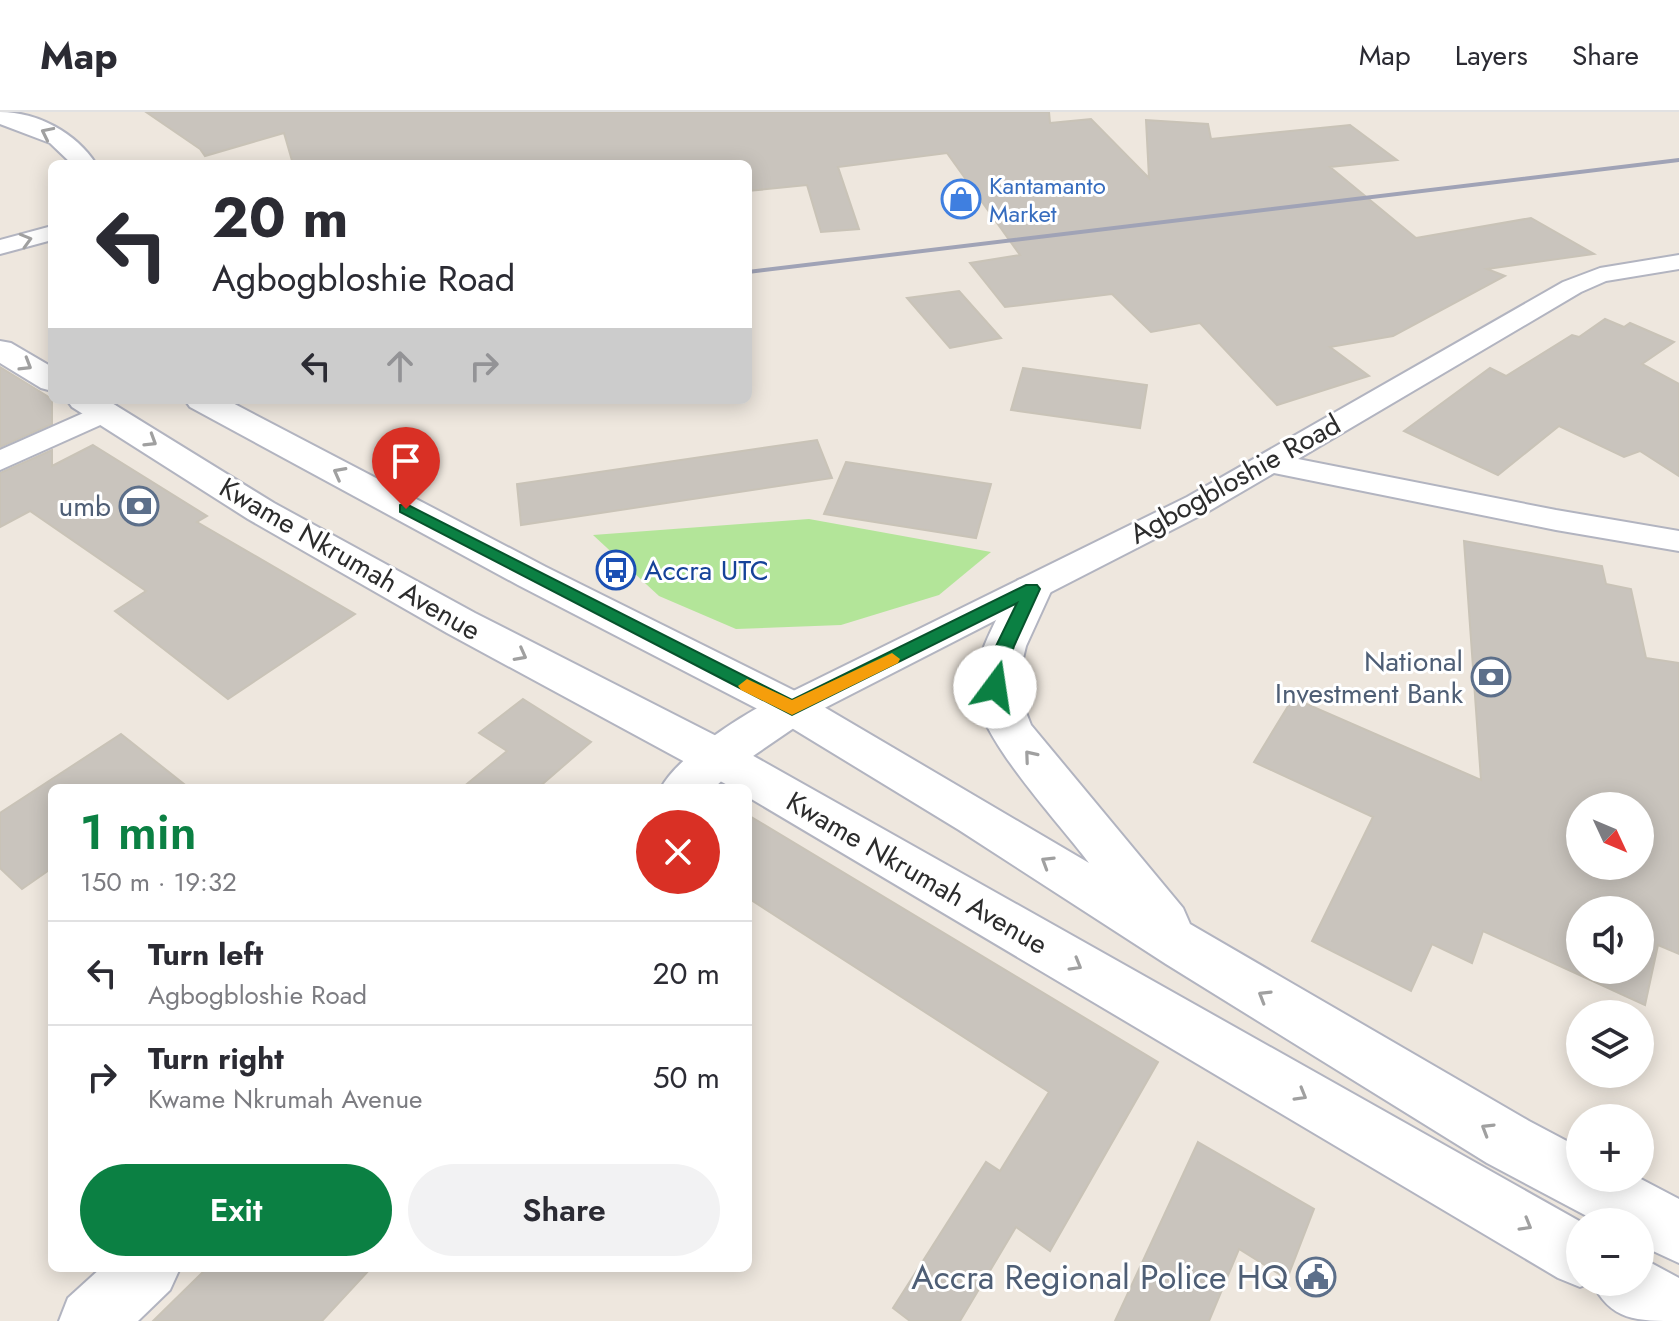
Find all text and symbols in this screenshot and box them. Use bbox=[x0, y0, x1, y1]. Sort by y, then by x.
text: Map bbox=[40, 28, 118, 83]
text: Map bbox=[1359, 35, 1411, 76]
text: Layers bbox=[1455, 35, 1528, 76]
text: Share bbox=[1572, 35, 1639, 76]
one-way arrow bbox=[41, 127, 55, 143]
place label: Kantamanto Market bbox=[989, 168, 1106, 231]
text: 20 m bbox=[212, 177, 349, 258]
shop icon: Kantamanto Market bbox=[940, 178, 982, 220]
icon: left bbox=[80, 192, 184, 296]
one-way arrow bbox=[19, 233, 32, 249]
text: Agbogbloshie Road bbox=[212, 252, 515, 304]
icon: left bbox=[294, 344, 338, 388]
icon: ahead bbox=[378, 344, 422, 388]
icon: right bbox=[462, 344, 506, 388]
one-way arrow bbox=[17, 355, 32, 371]
street label: Agbogbloshie Road bbox=[1122, 404, 1348, 554]
pin bbox=[372, 427, 440, 509]
one-way arrow bbox=[142, 432, 157, 447]
icon: arrive bbox=[384, 439, 428, 483]
street label: Kwame Nkrumah Avenue bbox=[212, 467, 488, 651]
one-way arrow bbox=[333, 468, 348, 483]
bank icon: umb bbox=[118, 485, 160, 527]
place label: umb bbox=[58, 486, 111, 527]
bus stop icon: Accra UTC bbox=[595, 549, 637, 591]
place label: Accra UTC bbox=[644, 550, 769, 591]
place label: National Investment Bank bbox=[1275, 641, 1464, 714]
one-way arrow bbox=[513, 645, 528, 660]
position arrow bbox=[953, 645, 1037, 729]
bank icon: National Investment Bank bbox=[1470, 656, 1512, 698]
one-way arrow bbox=[1025, 751, 1040, 765]
street label: Kwame Nkrumah Avenue bbox=[779, 781, 1055, 965]
north arrow bbox=[1566, 792, 1654, 880]
map controls bbox=[1566, 792, 1654, 1296]
text: 1 min bbox=[80, 798, 197, 867]
button: close bbox=[636, 810, 720, 894]
one-way arrow bbox=[1041, 856, 1055, 871]
text: 150 m · 19:32 bbox=[80, 863, 237, 901]
button: sound bbox=[1566, 896, 1654, 984]
text: Turn left bbox=[148, 933, 263, 976]
icon: left bbox=[80, 951, 124, 995]
text: 20 m bbox=[653, 952, 720, 995]
one-way arrow bbox=[1067, 955, 1082, 971]
text: Agbogbloshie Road bbox=[148, 976, 367, 1014]
one-way arrow bbox=[1258, 990, 1273, 1006]
button: layers bbox=[1566, 1000, 1654, 1088]
text: Turn right bbox=[148, 1037, 284, 1080]
icon: right bbox=[80, 1055, 124, 1099]
text: 50 m bbox=[653, 1056, 720, 1099]
text: Kwame Nkrumah Avenue bbox=[148, 1080, 422, 1118]
one-way arrow bbox=[1292, 1085, 1307, 1101]
button: + bbox=[1566, 1104, 1654, 1192]
one-way arrow bbox=[1481, 1123, 1496, 1139]
button: Exit bbox=[80, 1164, 392, 1256]
button: Share bbox=[408, 1164, 720, 1256]
button: − bbox=[1566, 1208, 1654, 1296]
one-way arrow bbox=[1517, 1215, 1532, 1231]
place label: Accra Regional Police HQ bbox=[911, 1253, 1288, 1302]
public building icon: Accra Regional Police HQ bbox=[1295, 1256, 1337, 1298]

